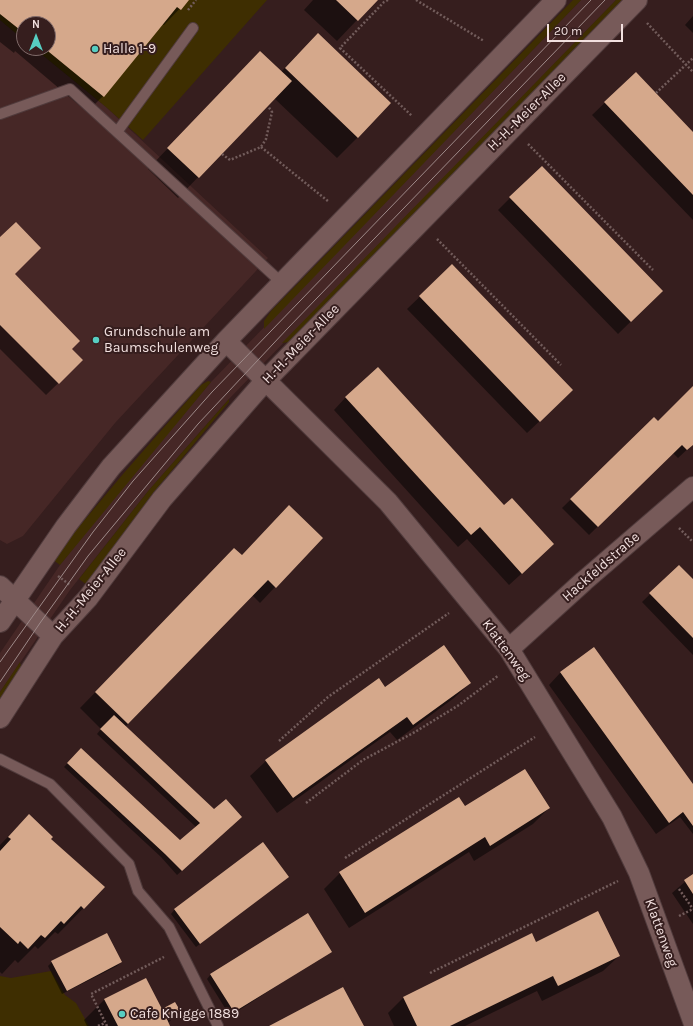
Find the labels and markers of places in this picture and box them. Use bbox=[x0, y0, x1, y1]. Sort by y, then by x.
place label: Halle 1-9 bbox=[103, 41, 156, 57]
marker: Halle 1-9 bbox=[90, 44, 100, 54]
place label: Grundschule am Baumschulenweg bbox=[104, 324, 218, 356]
marker: Grundschule am Baumschulenweg bbox=[91, 335, 101, 345]
place label: Cafe Knigge 1889 bbox=[130, 1006, 239, 1022]
marker: Cafe Knigge 1889 bbox=[117, 1009, 127, 1019]

